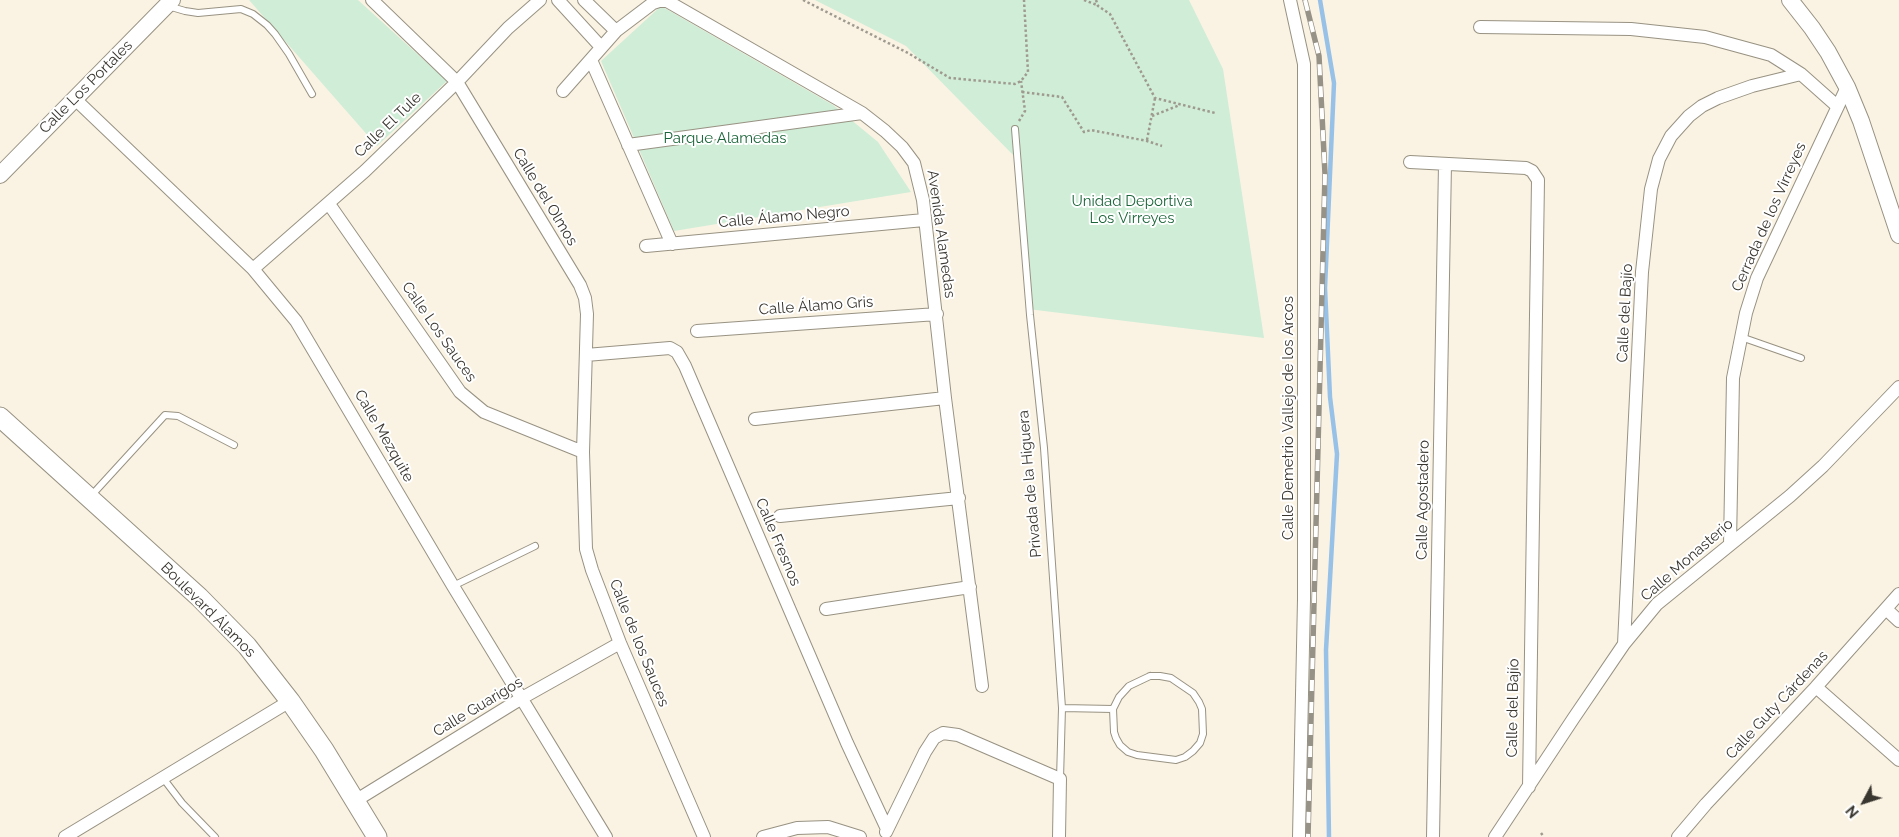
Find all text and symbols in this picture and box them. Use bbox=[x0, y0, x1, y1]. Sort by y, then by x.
street label: Calle Los Portales bbox=[36, 37, 136, 137]
street label: Calle El Tule bbox=[351, 89, 425, 161]
park label: Parque Alamedas bbox=[663, 129, 787, 147]
street label: Cerrada de los Virreyes bbox=[1728, 140, 1810, 294]
street label: Calle del Olmos bbox=[509, 145, 581, 249]
street label: Avenida Alamedas bbox=[923, 169, 959, 299]
park label: Unidad Deportiva Los Virreyes bbox=[1071, 192, 1193, 227]
street label: Calle Álamo Negro bbox=[718, 202, 850, 232]
street label: Calle del Bajío bbox=[1613, 263, 1637, 363]
street label: Calle Los Sauces bbox=[398, 278, 480, 386]
street label: Calle Álamo Gris bbox=[758, 293, 874, 319]
street label: Calle Demetrio Vallejo de los Arcos bbox=[1279, 296, 1297, 540]
street label: Calle Mezquite bbox=[350, 387, 418, 485]
street label: Privada de la Higuera bbox=[1015, 410, 1045, 558]
street label: Calle Agostadero bbox=[1413, 440, 1433, 560]
street label: Calle Fresnos bbox=[751, 495, 805, 589]
street label: Calle Monasterio bbox=[1637, 515, 1737, 605]
street label: Boulevard Álamos bbox=[157, 559, 259, 661]
street label: Calle de los Sauces bbox=[605, 577, 673, 709]
street label: Calle Guty Cárdenas bbox=[1722, 647, 1832, 763]
street label: Calle del Bajío bbox=[1503, 658, 1523, 758]
street label: Calle Guarigos bbox=[430, 673, 526, 741]
north arrow bbox=[1839, 777, 1889, 827]
text: N bbox=[1843, 802, 1862, 821]

